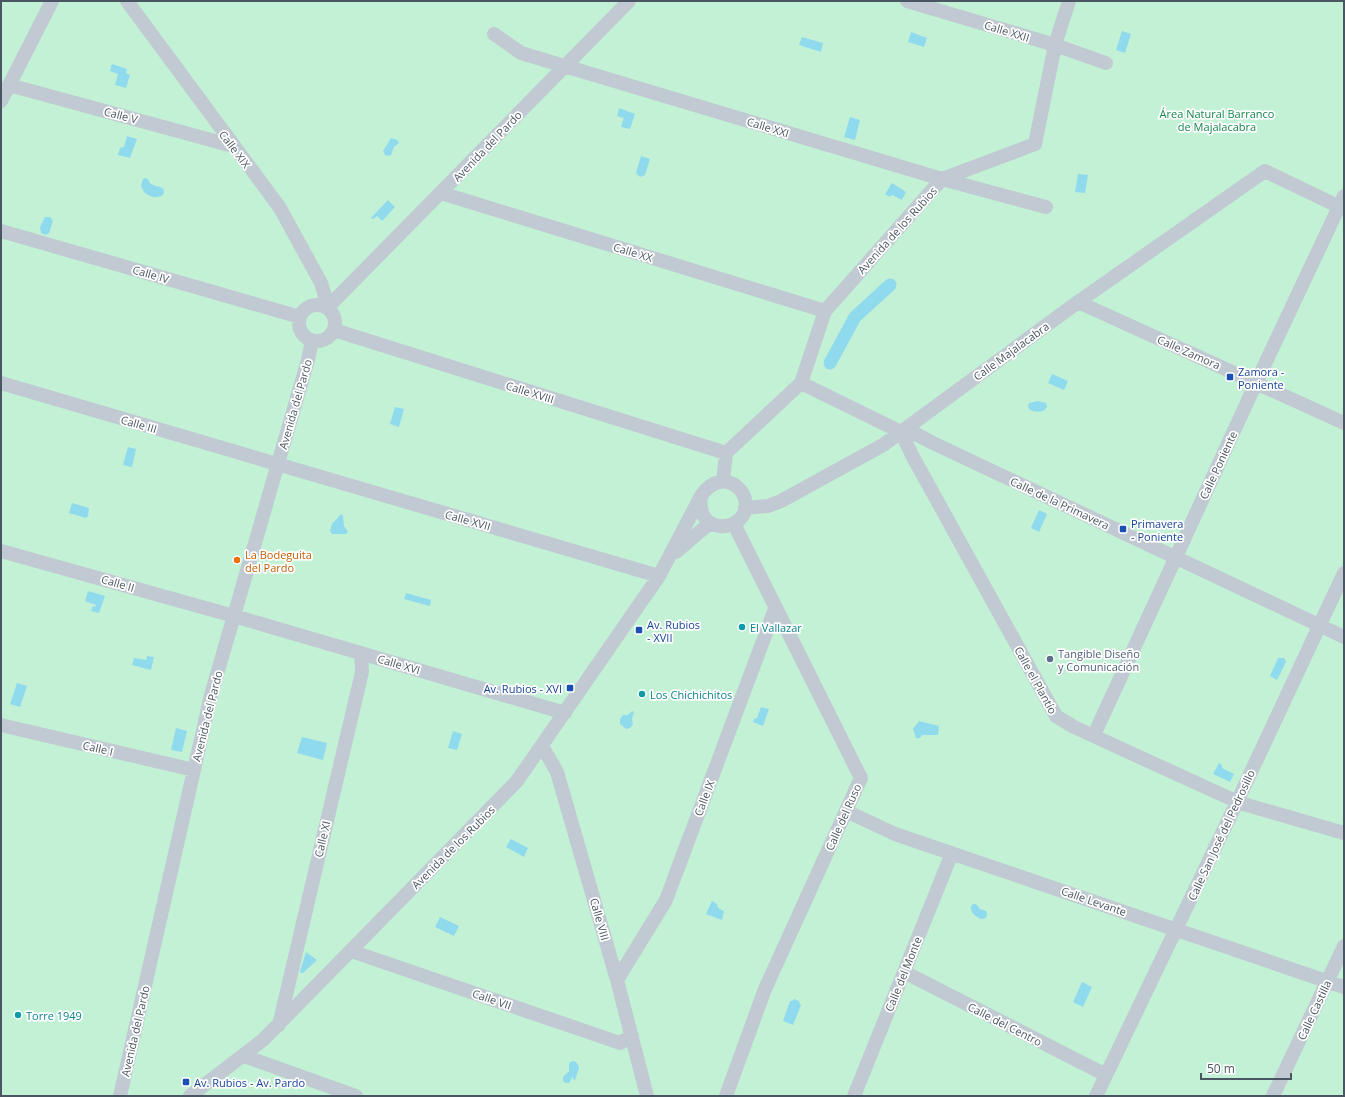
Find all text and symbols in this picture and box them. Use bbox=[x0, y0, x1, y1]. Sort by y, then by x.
street label: Calle XXII bbox=[983, 17, 1031, 45]
street label: Calle V bbox=[103, 103, 140, 127]
park label: Área Natural Barranco de Majalacabra bbox=[1160, 106, 1275, 134]
street label: Avenida del Pardo bbox=[449, 107, 525, 185]
street label: Calle XXI bbox=[745, 113, 791, 141]
street label: Calle XIX bbox=[216, 127, 254, 171]
street label: Avenida de los Rubios bbox=[854, 183, 940, 277]
street label: Calle XX bbox=[612, 239, 655, 265]
street label: Calle IV bbox=[131, 262, 171, 286]
street label: Calle Majalacabra bbox=[970, 318, 1052, 384]
street label: Calle Zamora bbox=[1155, 331, 1223, 373]
street label: Avenida del Pardo bbox=[275, 357, 315, 451]
place label: Zamora - Poniente bbox=[1238, 364, 1285, 392]
marker: Zamora - Poniente bbox=[1225, 372, 1235, 382]
street label: Calle XVIII bbox=[504, 378, 556, 406]
street label: Calle III bbox=[119, 412, 159, 436]
street label: Calle Poniente bbox=[1196, 429, 1240, 501]
street label: Calle de la Primavera bbox=[1008, 473, 1112, 533]
street label: Calle XVII bbox=[443, 506, 493, 534]
place label: Primavera - Poniente bbox=[1131, 516, 1183, 544]
marker: Primavera - Poniente bbox=[1118, 524, 1128, 534]
place label: La Bodeguita del Pardo bbox=[245, 547, 312, 575]
marker: La Bodeguita del Pardo bbox=[232, 555, 242, 565]
street label: Calle II bbox=[100, 571, 136, 595]
place label: Av. Rubios - XVII bbox=[647, 617, 700, 645]
place label: El Vallazar bbox=[750, 620, 802, 635]
marker: El Vallazar bbox=[737, 622, 747, 632]
marker: Av. Rubios - XVII bbox=[634, 625, 644, 635]
street label: Calle el Plantío bbox=[1011, 644, 1061, 717]
place label: Tangible Diseño y Comunicación bbox=[1058, 646, 1140, 674]
street label: Calle XVI bbox=[376, 651, 422, 677]
marker: Tangible Diseño y Comunicación bbox=[1045, 654, 1055, 664]
street label: Avenida del Pardo bbox=[188, 669, 226, 763]
place label: Av. Rubios - XVI bbox=[484, 681, 562, 696]
marker: Av. Rubios - XVI bbox=[565, 683, 575, 693]
place label: Los Chichichitos bbox=[650, 687, 732, 702]
marker: Los Chichichitos bbox=[637, 689, 647, 699]
street label: Calle I bbox=[81, 737, 115, 759]
street label: Calle San José del Pedrosillo bbox=[1184, 767, 1258, 903]
street label: Calle IX bbox=[690, 777, 718, 818]
street label: Calle del Ruso bbox=[822, 781, 865, 853]
street label: Avenida de los Rubios bbox=[408, 802, 498, 892]
street label: Calle XI bbox=[311, 819, 333, 859]
street label: Calle Levante bbox=[1059, 883, 1129, 919]
street label: Calle VIII bbox=[587, 896, 613, 942]
street label: Calle del Monte bbox=[881, 934, 925, 1014]
street label: Calle Castilla bbox=[1294, 978, 1334, 1042]
street label: Avenida del Pardo bbox=[117, 984, 153, 1078]
street label: Calle VII bbox=[470, 985, 514, 1013]
street label: Calle del Centro bbox=[965, 999, 1045, 1049]
place label: Torre 1949 bbox=[26, 1008, 82, 1023]
marker: Torre 1949 bbox=[13, 1010, 23, 1020]
scale bar bbox=[1201, 1055, 1291, 1081]
text: 50 m bbox=[1207, 1060, 1235, 1077]
place label: Av. Rubios - Av. Pardo bbox=[194, 1075, 306, 1090]
marker: Av. Rubios - Av. Pardo bbox=[181, 1077, 191, 1087]

